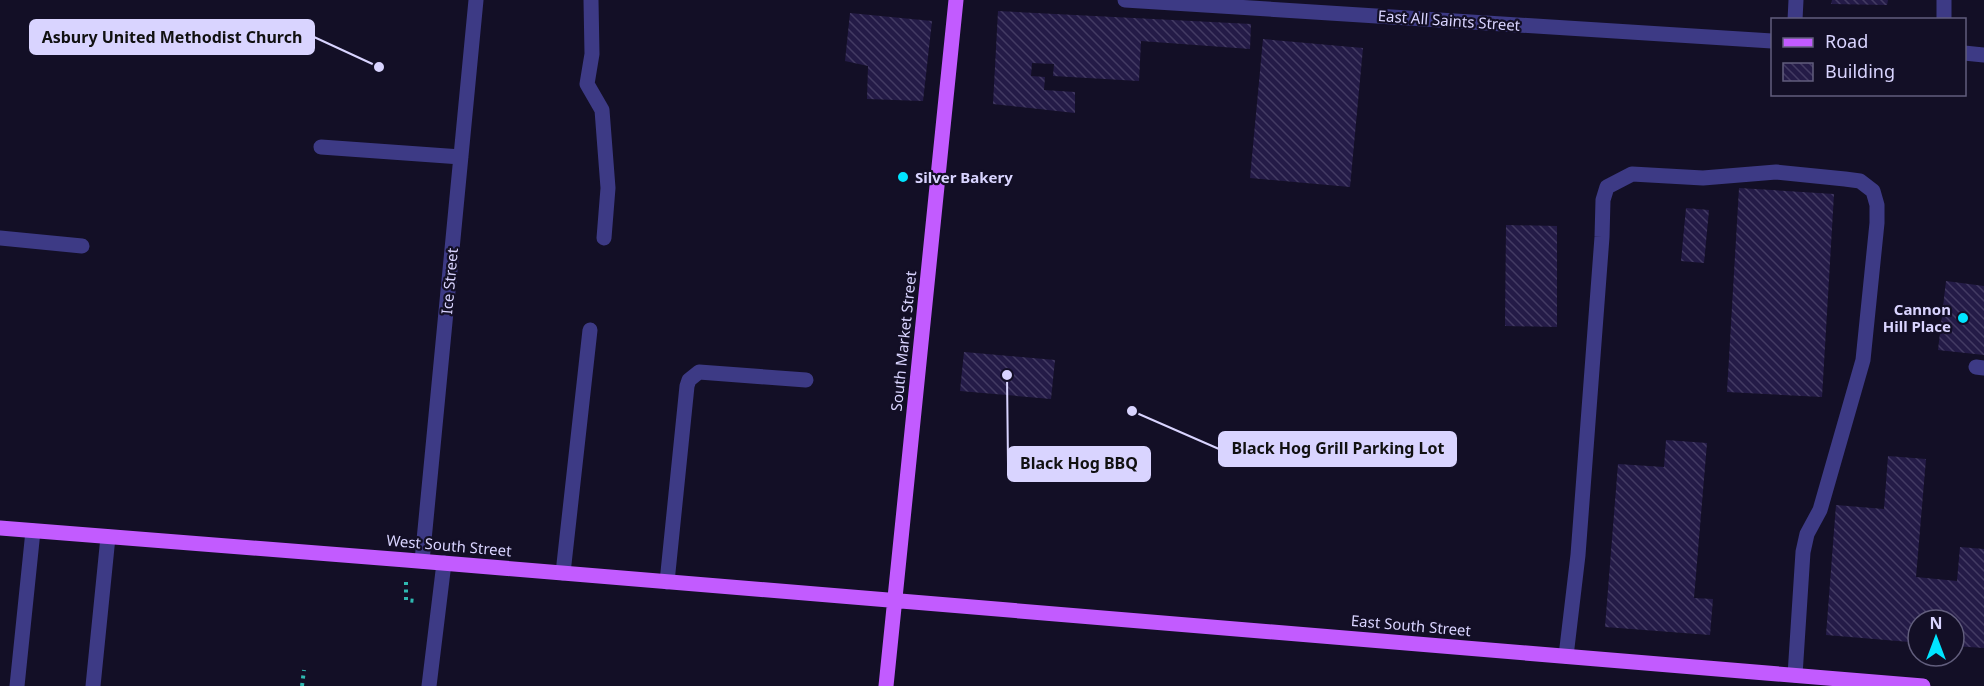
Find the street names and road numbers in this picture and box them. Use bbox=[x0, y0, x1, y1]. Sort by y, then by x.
street label: East All Saints Street bbox=[1377, 5, 1521, 35]
street label: Ice Street bbox=[436, 246, 462, 315]
street label: South Market Street bbox=[886, 269, 920, 412]
street label: West South Street bbox=[386, 530, 513, 560]
street label: East South Street bbox=[1350, 610, 1472, 640]

